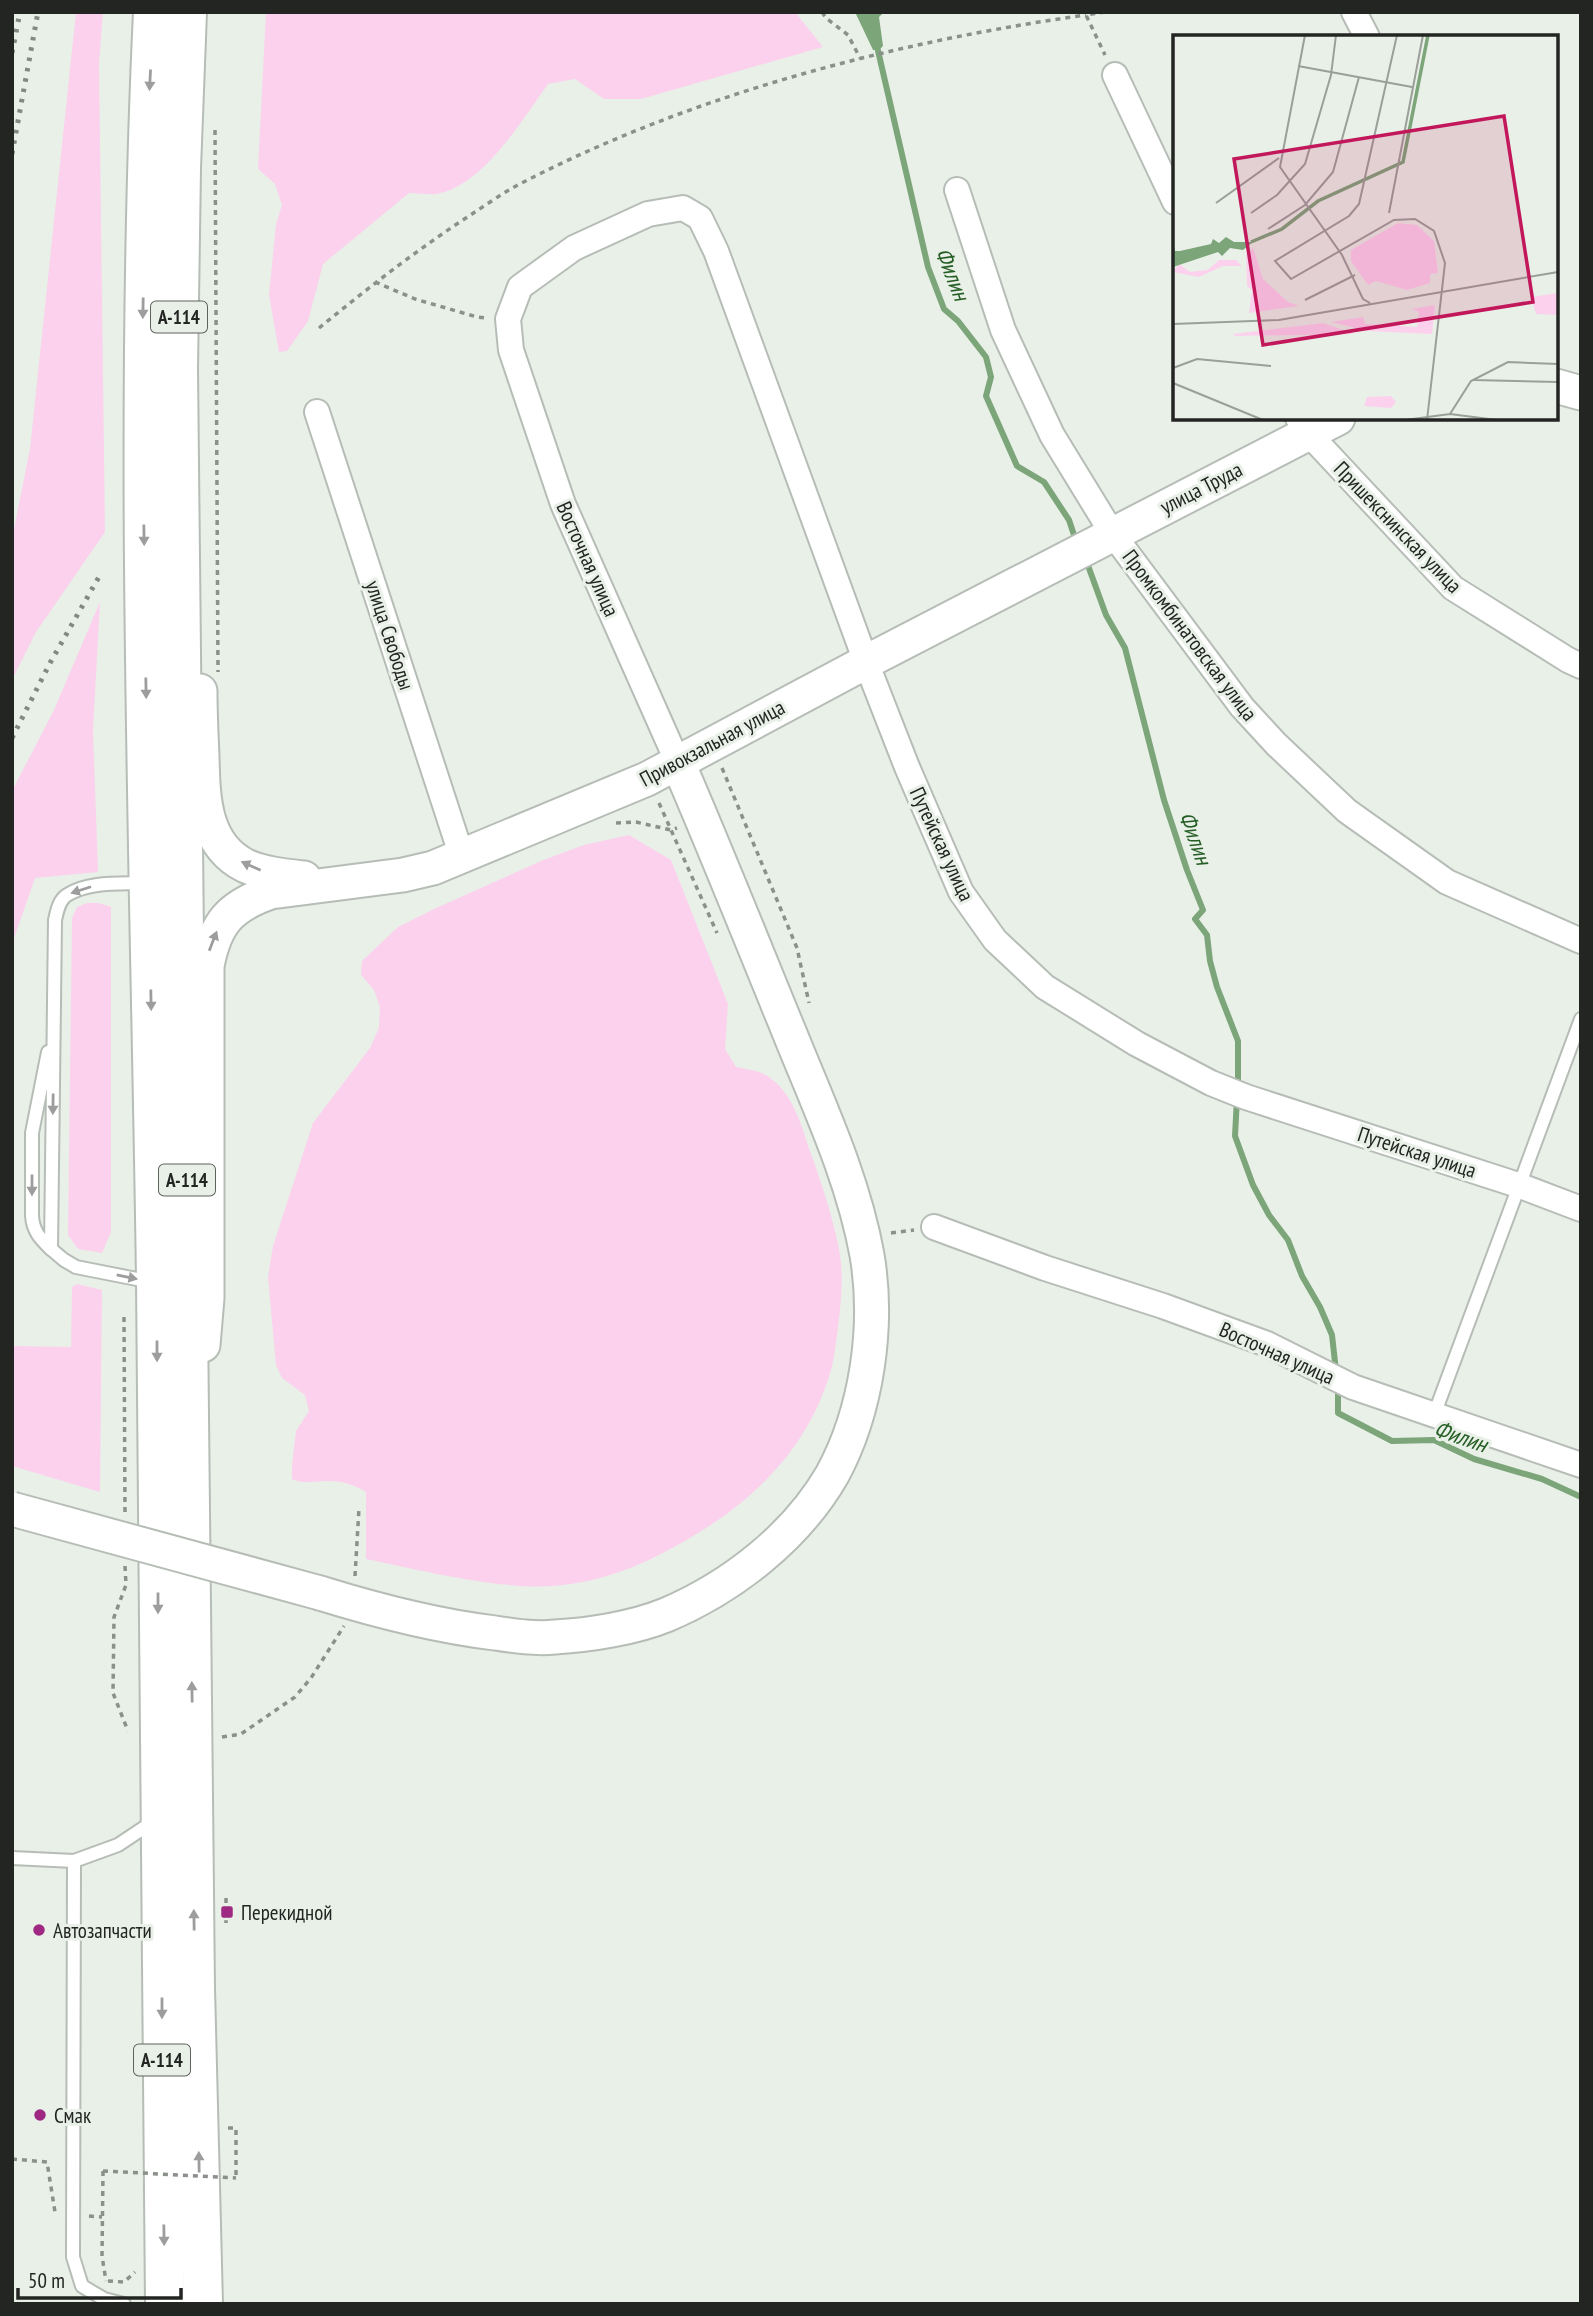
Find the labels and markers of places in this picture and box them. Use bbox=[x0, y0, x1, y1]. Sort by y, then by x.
place label: Перекидной bbox=[241, 1899, 333, 1926]
marker: Перекидной bbox=[219, 1904, 235, 1920]
place label: Автозапчасти bbox=[53, 1917, 152, 1944]
marker: Автозапчасти bbox=[31, 1922, 47, 1938]
place label: Смак bbox=[54, 2102, 91, 2129]
marker: Смак bbox=[32, 2107, 48, 2123]

